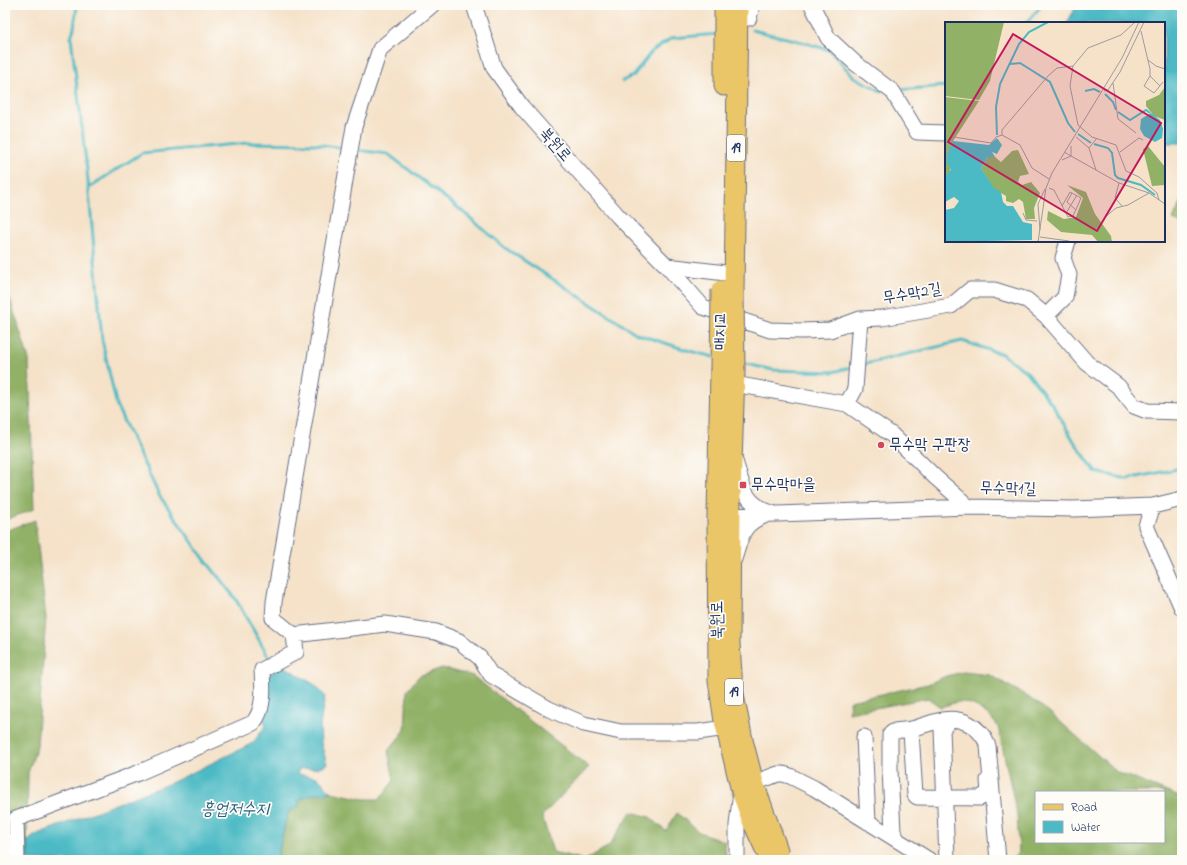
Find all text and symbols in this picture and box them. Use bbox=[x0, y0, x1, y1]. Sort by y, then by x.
inset map bbox=[945, 22, 1165, 242]
street label: 북원로 bbox=[533, 123, 577, 167]
road number: 19 bbox=[727, 135, 745, 161]
street label: 무수막2길 bbox=[881, 277, 943, 311]
street label: 매지교 bbox=[709, 311, 733, 351]
place label: 무수막 구판장 bbox=[889, 433, 970, 457]
marker: 무수막 구판장 bbox=[876, 440, 886, 450]
place label: 무수막마을 bbox=[751, 473, 816, 497]
street label: 무수막1길 bbox=[979, 477, 1037, 501]
marker: 무수막마을 bbox=[738, 480, 748, 490]
street label: 북원로 bbox=[706, 600, 730, 640]
road number: 19 bbox=[725, 679, 743, 705]
legend bbox=[1035, 791, 1165, 843]
water label: 흥업저수지 bbox=[201, 797, 272, 822]
text: Road bbox=[1071, 799, 1097, 817]
text: Water bbox=[1071, 819, 1100, 837]

